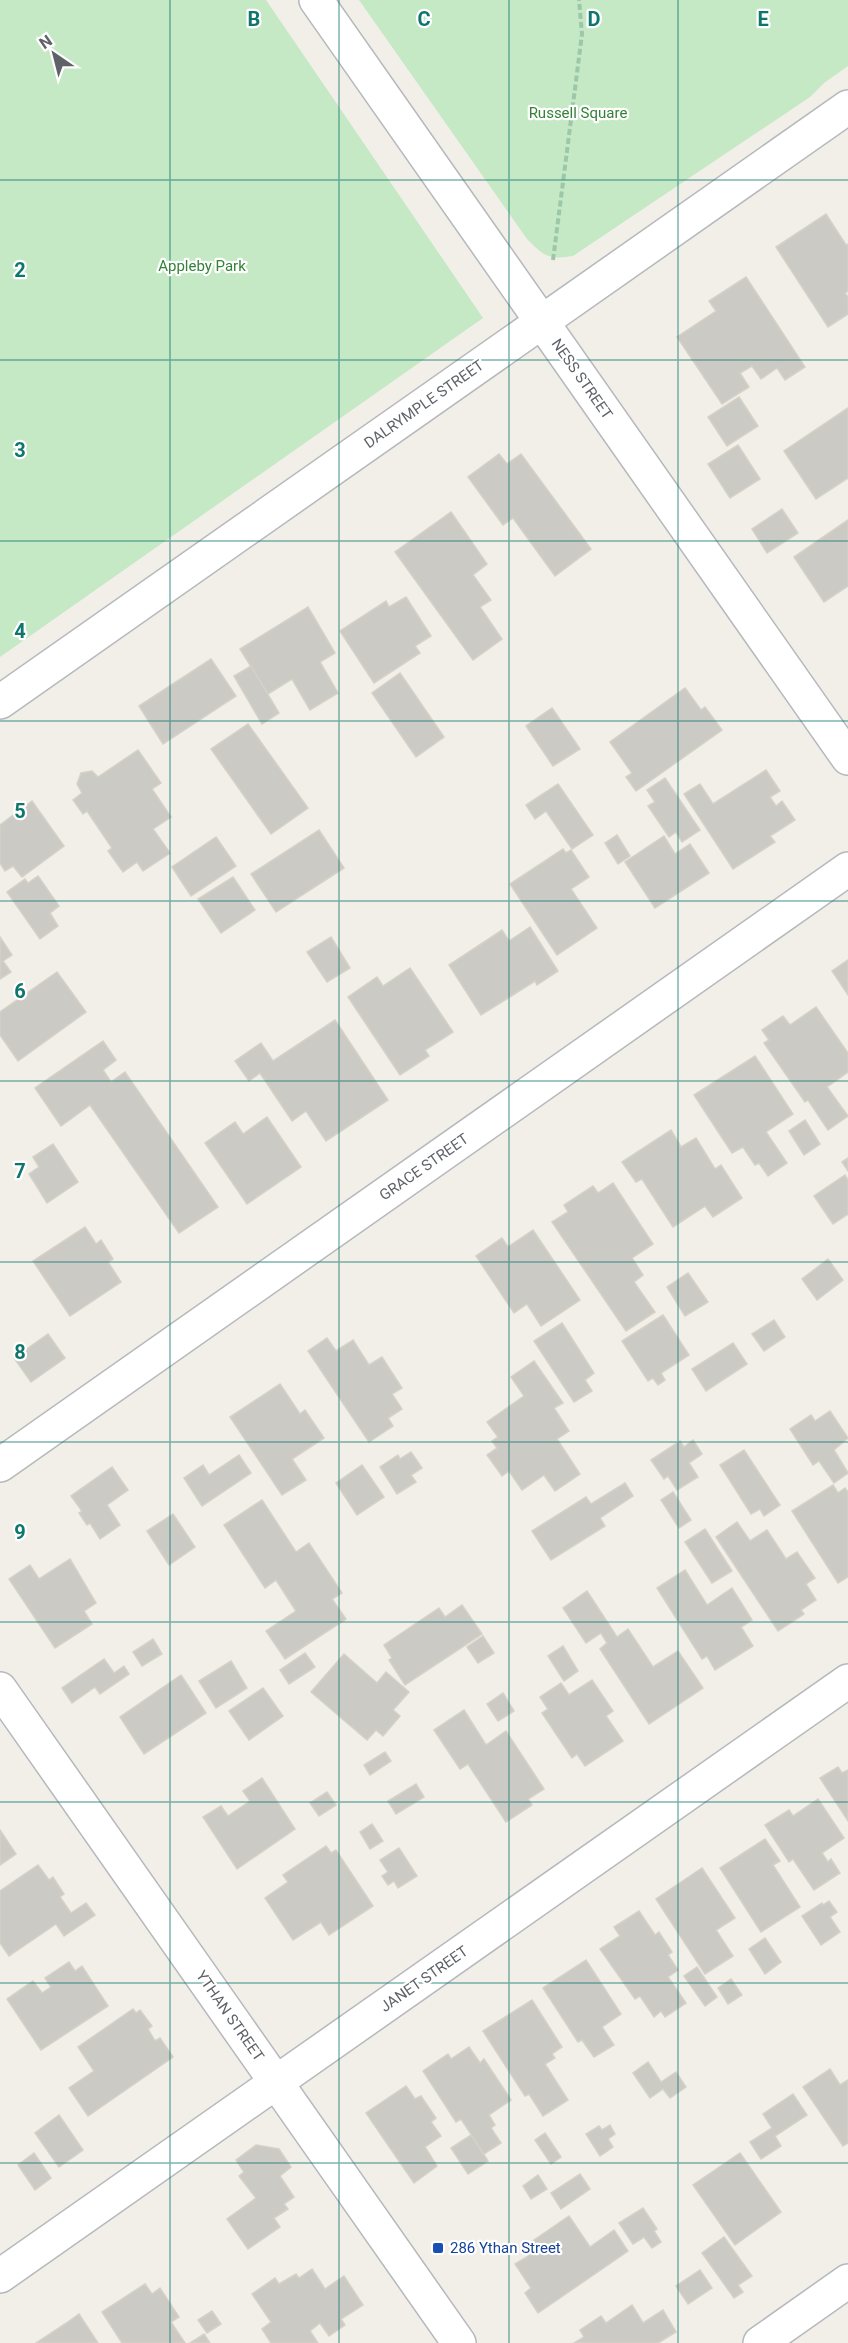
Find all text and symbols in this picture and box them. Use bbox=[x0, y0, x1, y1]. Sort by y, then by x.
text: B bbox=[248, 7, 260, 31]
text: C bbox=[417, 7, 431, 31]
text: D bbox=[588, 7, 601, 31]
text: E bbox=[757, 7, 769, 31]
north arrow bbox=[24, 24, 84, 84]
text: N bbox=[36, 31, 56, 53]
park label: Russell Square bbox=[529, 104, 627, 122]
park label: Appleby Park bbox=[158, 257, 246, 275]
text: 2 bbox=[14, 258, 26, 282]
street label: NESS STREET bbox=[548, 335, 616, 423]
street label: DALRYMPLE STREET bbox=[361, 356, 487, 452]
text: 3 bbox=[14, 438, 26, 462]
text: 4 bbox=[14, 619, 26, 643]
text: 5 bbox=[14, 799, 26, 823]
text: 6 bbox=[14, 979, 26, 1003]
street label: GRACE STREET bbox=[376, 1130, 472, 1204]
text: 7 bbox=[14, 1159, 26, 1183]
text: 8 bbox=[14, 1340, 26, 1364]
text: 9 bbox=[14, 1520, 26, 1544]
street label: JANET STREET bbox=[377, 1942, 471, 2016]
street label: YTHAN STREET bbox=[192, 1967, 268, 2065]
place label: 286 Ythan Street bbox=[450, 2239, 561, 2257]
marker: 286 Ythan Street bbox=[431, 2241, 445, 2255]

